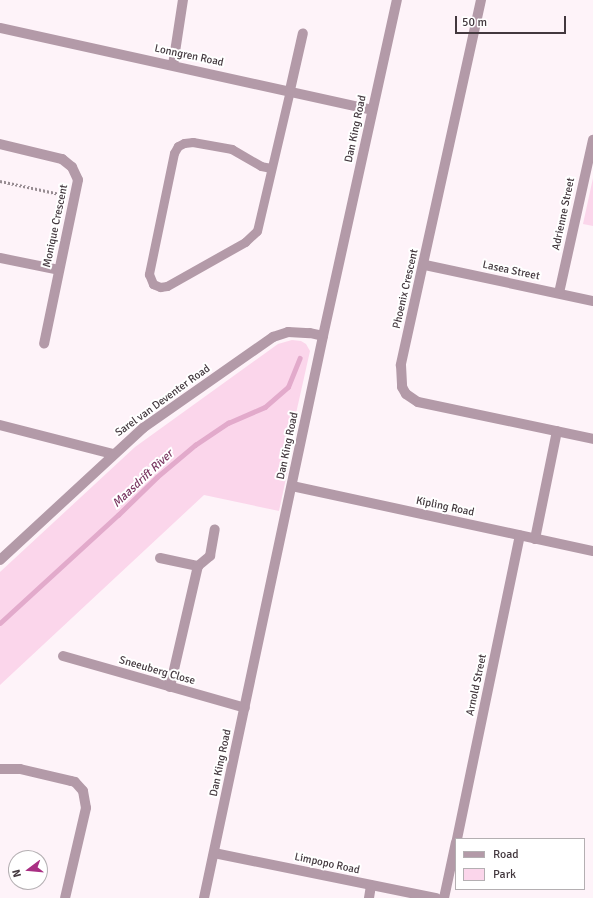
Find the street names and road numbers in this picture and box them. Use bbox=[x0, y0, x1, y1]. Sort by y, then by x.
street label: Lonngren Road bbox=[153, 42, 225, 70]
street label: Dan King Road bbox=[342, 94, 370, 164]
street label: Adrienne Street bbox=[550, 177, 578, 251]
street label: Monique Crescent bbox=[41, 183, 71, 269]
street label: Phoenix Crescent bbox=[390, 248, 422, 330]
street label: Lasea Street bbox=[481, 258, 541, 284]
street label: Sarel van Deventer Road bbox=[113, 362, 213, 440]
street label: Dan King Road bbox=[274, 411, 302, 481]
street label: Kipling Road bbox=[415, 494, 475, 520]
street label: Arnold Street bbox=[464, 653, 490, 717]
street label: Sneeuberg Close bbox=[117, 654, 197, 688]
street label: Dan King Road bbox=[207, 728, 235, 798]
street label: Limpopo Road bbox=[293, 851, 361, 877]

